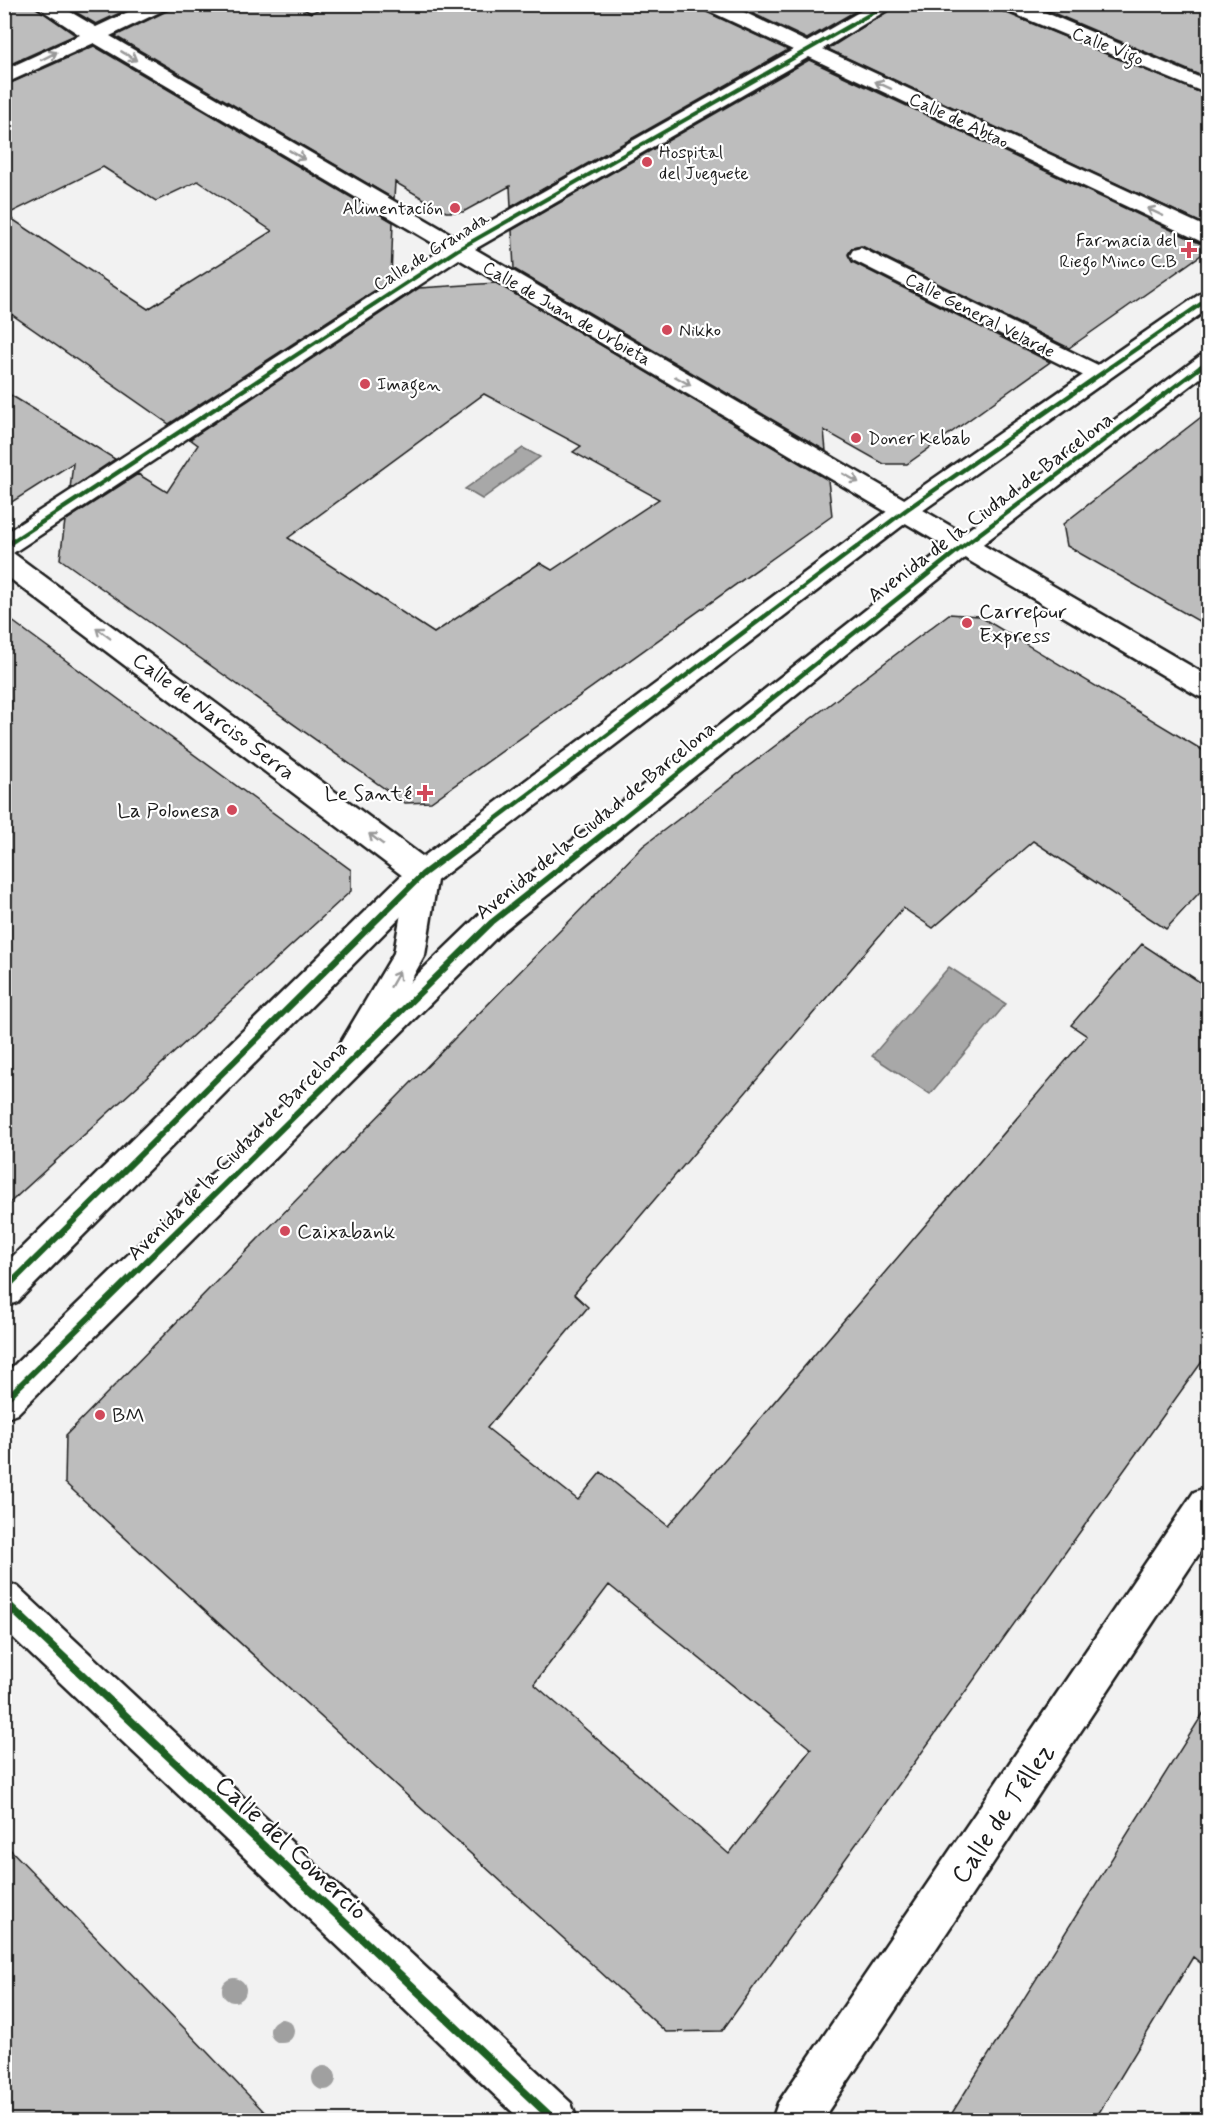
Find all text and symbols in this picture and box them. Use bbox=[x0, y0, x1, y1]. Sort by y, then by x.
street label: Calle Vigo bbox=[1067, 22, 1147, 74]
one-way arrow bbox=[39, 49, 57, 61]
one-way arrow bbox=[120, 50, 137, 62]
one-way arrow bbox=[875, 79, 893, 90]
street label: Calle de Abtao bbox=[905, 87, 1012, 154]
place label: Hospital del Jueguete bbox=[659, 141, 749, 186]
one-way arrow bbox=[288, 149, 305, 161]
marker: Hospital del Jueguete bbox=[640, 155, 654, 169]
place label: Alimentación bbox=[342, 197, 443, 221]
marker: Alimentación bbox=[448, 201, 462, 215]
one-way arrow bbox=[1147, 205, 1165, 217]
street label: Calle de Granada bbox=[369, 206, 494, 297]
place label: Farmacia del Riego Minco C.B bbox=[1059, 229, 1177, 276]
marker: Farmacia del Riego Minco C.B bbox=[1182, 243, 1196, 257]
street label: Calle de Juan de Urbieta bbox=[478, 256, 655, 372]
street label: Calle General Velarde bbox=[901, 268, 1059, 364]
place label: Nikko bbox=[679, 319, 721, 343]
marker: Nikko bbox=[660, 323, 674, 337]
place label: Imagen bbox=[377, 373, 441, 399]
one-way arrow bbox=[674, 375, 691, 387]
marker: Imagen bbox=[358, 377, 372, 391]
street label: Avenida de la Ciudad de Barcelona bbox=[862, 406, 1119, 610]
place label: Doner Kebab bbox=[868, 427, 971, 451]
marker: Doner Kebab bbox=[849, 431, 863, 445]
one-way arrow bbox=[842, 473, 859, 485]
place label: Carrefour Express bbox=[979, 598, 1067, 650]
marker: Carrefour Express bbox=[960, 616, 974, 630]
one-way arrow bbox=[95, 626, 111, 639]
street label: Calle de Narciso Serra bbox=[127, 646, 300, 787]
street label: Avenida de la Ciudad de Barcelona bbox=[470, 715, 722, 926]
place label: Le Santé bbox=[325, 780, 412, 808]
marker: Le Santé bbox=[416, 784, 434, 802]
place label: La Polonesa bbox=[117, 797, 220, 825]
marker: La Polonesa bbox=[225, 803, 239, 817]
one-way arrow bbox=[368, 832, 384, 845]
one-way arrow bbox=[389, 971, 401, 988]
street label: Avenida de la Ciudad de Barcelona bbox=[121, 1034, 354, 1267]
place label: Caixabank bbox=[297, 1218, 396, 1246]
marker: Caixabank bbox=[278, 1224, 292, 1238]
place label: BM bbox=[112, 1402, 145, 1430]
marker: BM bbox=[93, 1408, 107, 1422]
street label: Calle de Téllez bbox=[944, 1737, 1063, 1891]
street label: Calle del Comercio bbox=[207, 1769, 375, 1928]

